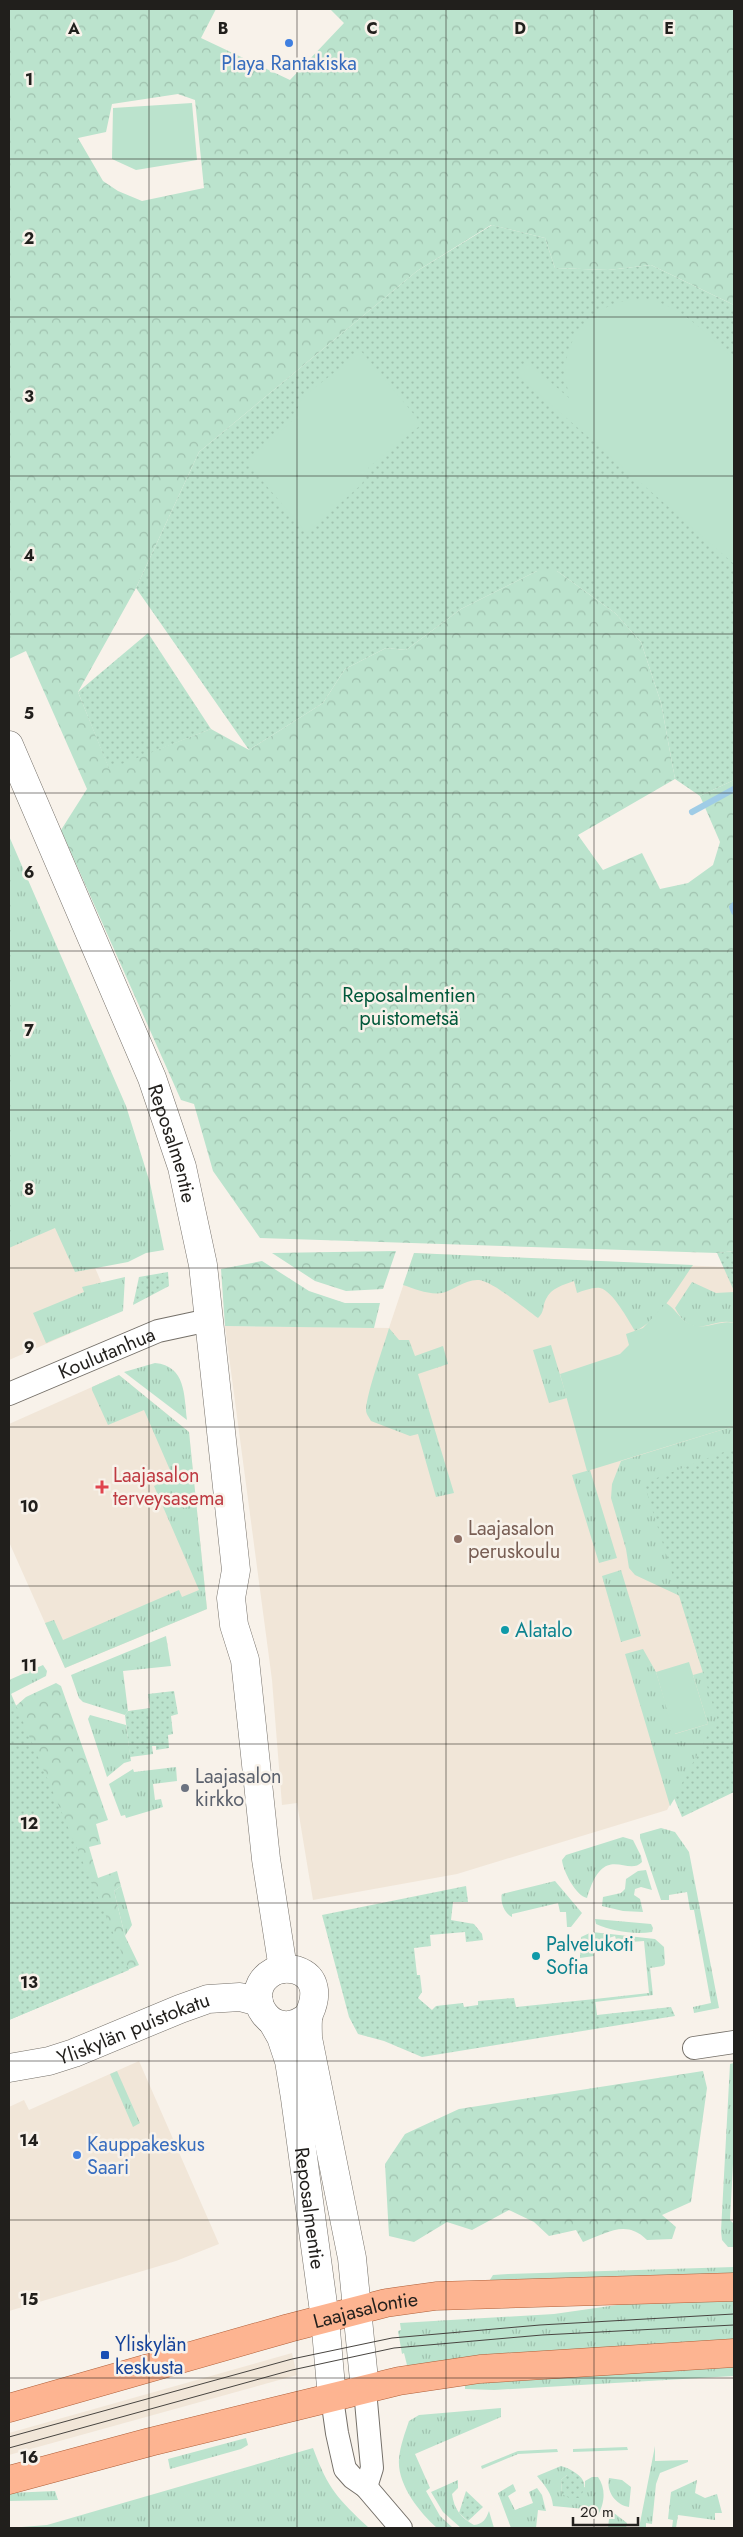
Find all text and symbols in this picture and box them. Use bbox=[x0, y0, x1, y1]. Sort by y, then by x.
text: A bbox=[67, 17, 80, 40]
text: B bbox=[218, 17, 228, 40]
text: C bbox=[366, 17, 378, 40]
text: D bbox=[514, 17, 526, 40]
text: E bbox=[664, 17, 674, 40]
marker: Playa Rantakiska bbox=[283, 37, 295, 49]
place label: Playa Rantakiska bbox=[221, 49, 357, 78]
text: 1 bbox=[25, 68, 33, 91]
text: 2 bbox=[24, 227, 34, 250]
text: 3 bbox=[24, 385, 34, 408]
text: 4 bbox=[23, 544, 35, 567]
text: 5 bbox=[24, 702, 34, 725]
text: 6 bbox=[24, 861, 34, 884]
park label: Reposalmentien puistometsä bbox=[342, 981, 476, 1033]
text: 7 bbox=[24, 1019, 34, 1042]
street label: Reposalmentie bbox=[140, 1080, 203, 1205]
text: 8 bbox=[24, 1178, 34, 1201]
street label: Koulutanhua bbox=[54, 1320, 160, 1387]
text: 9 bbox=[24, 1336, 34, 1359]
place label: Laajasalon terveysasema bbox=[113, 1461, 224, 1513]
marker: Laajasalon terveysasema bbox=[95, 1480, 109, 1494]
text: 10 bbox=[20, 1495, 38, 1518]
place label: Laajasalon peruskoulu bbox=[468, 1514, 560, 1566]
marker: Laajasalon peruskoulu bbox=[452, 1533, 464, 1545]
place label: Alatalo bbox=[515, 1616, 572, 1645]
marker: Alatalo bbox=[499, 1624, 511, 1636]
text: 11 bbox=[21, 1654, 37, 1677]
place label: Laajasalon kirkko bbox=[195, 1762, 282, 1814]
marker: Laajasalon kirkko bbox=[179, 1782, 191, 1794]
text: 12 bbox=[20, 1812, 38, 1835]
place label: Palvelukoti Sofia bbox=[546, 1930, 634, 1982]
marker: Palvelukoti Sofia bbox=[530, 1950, 542, 1962]
text: 13 bbox=[20, 1971, 38, 1994]
street label: Yliskylän puistokatu bbox=[53, 1986, 214, 2073]
text: 14 bbox=[19, 2129, 39, 2152]
place label: Kauppakeskus Saari bbox=[87, 2130, 205, 2182]
street label: Reposalmentie bbox=[287, 2145, 332, 2271]
marker: Kauppakeskus Saari bbox=[71, 2149, 83, 2161]
street label: Laajasalontie bbox=[310, 2285, 420, 2336]
text: 15 bbox=[20, 2288, 38, 2311]
place label: Yliskylän keskusta bbox=[115, 2330, 187, 2382]
marker: Yliskylän keskusta bbox=[99, 2349, 111, 2361]
text: 16 bbox=[20, 2446, 38, 2469]
scale bar bbox=[573, 2494, 638, 2526]
text: 20 m bbox=[580, 2501, 614, 2523]

